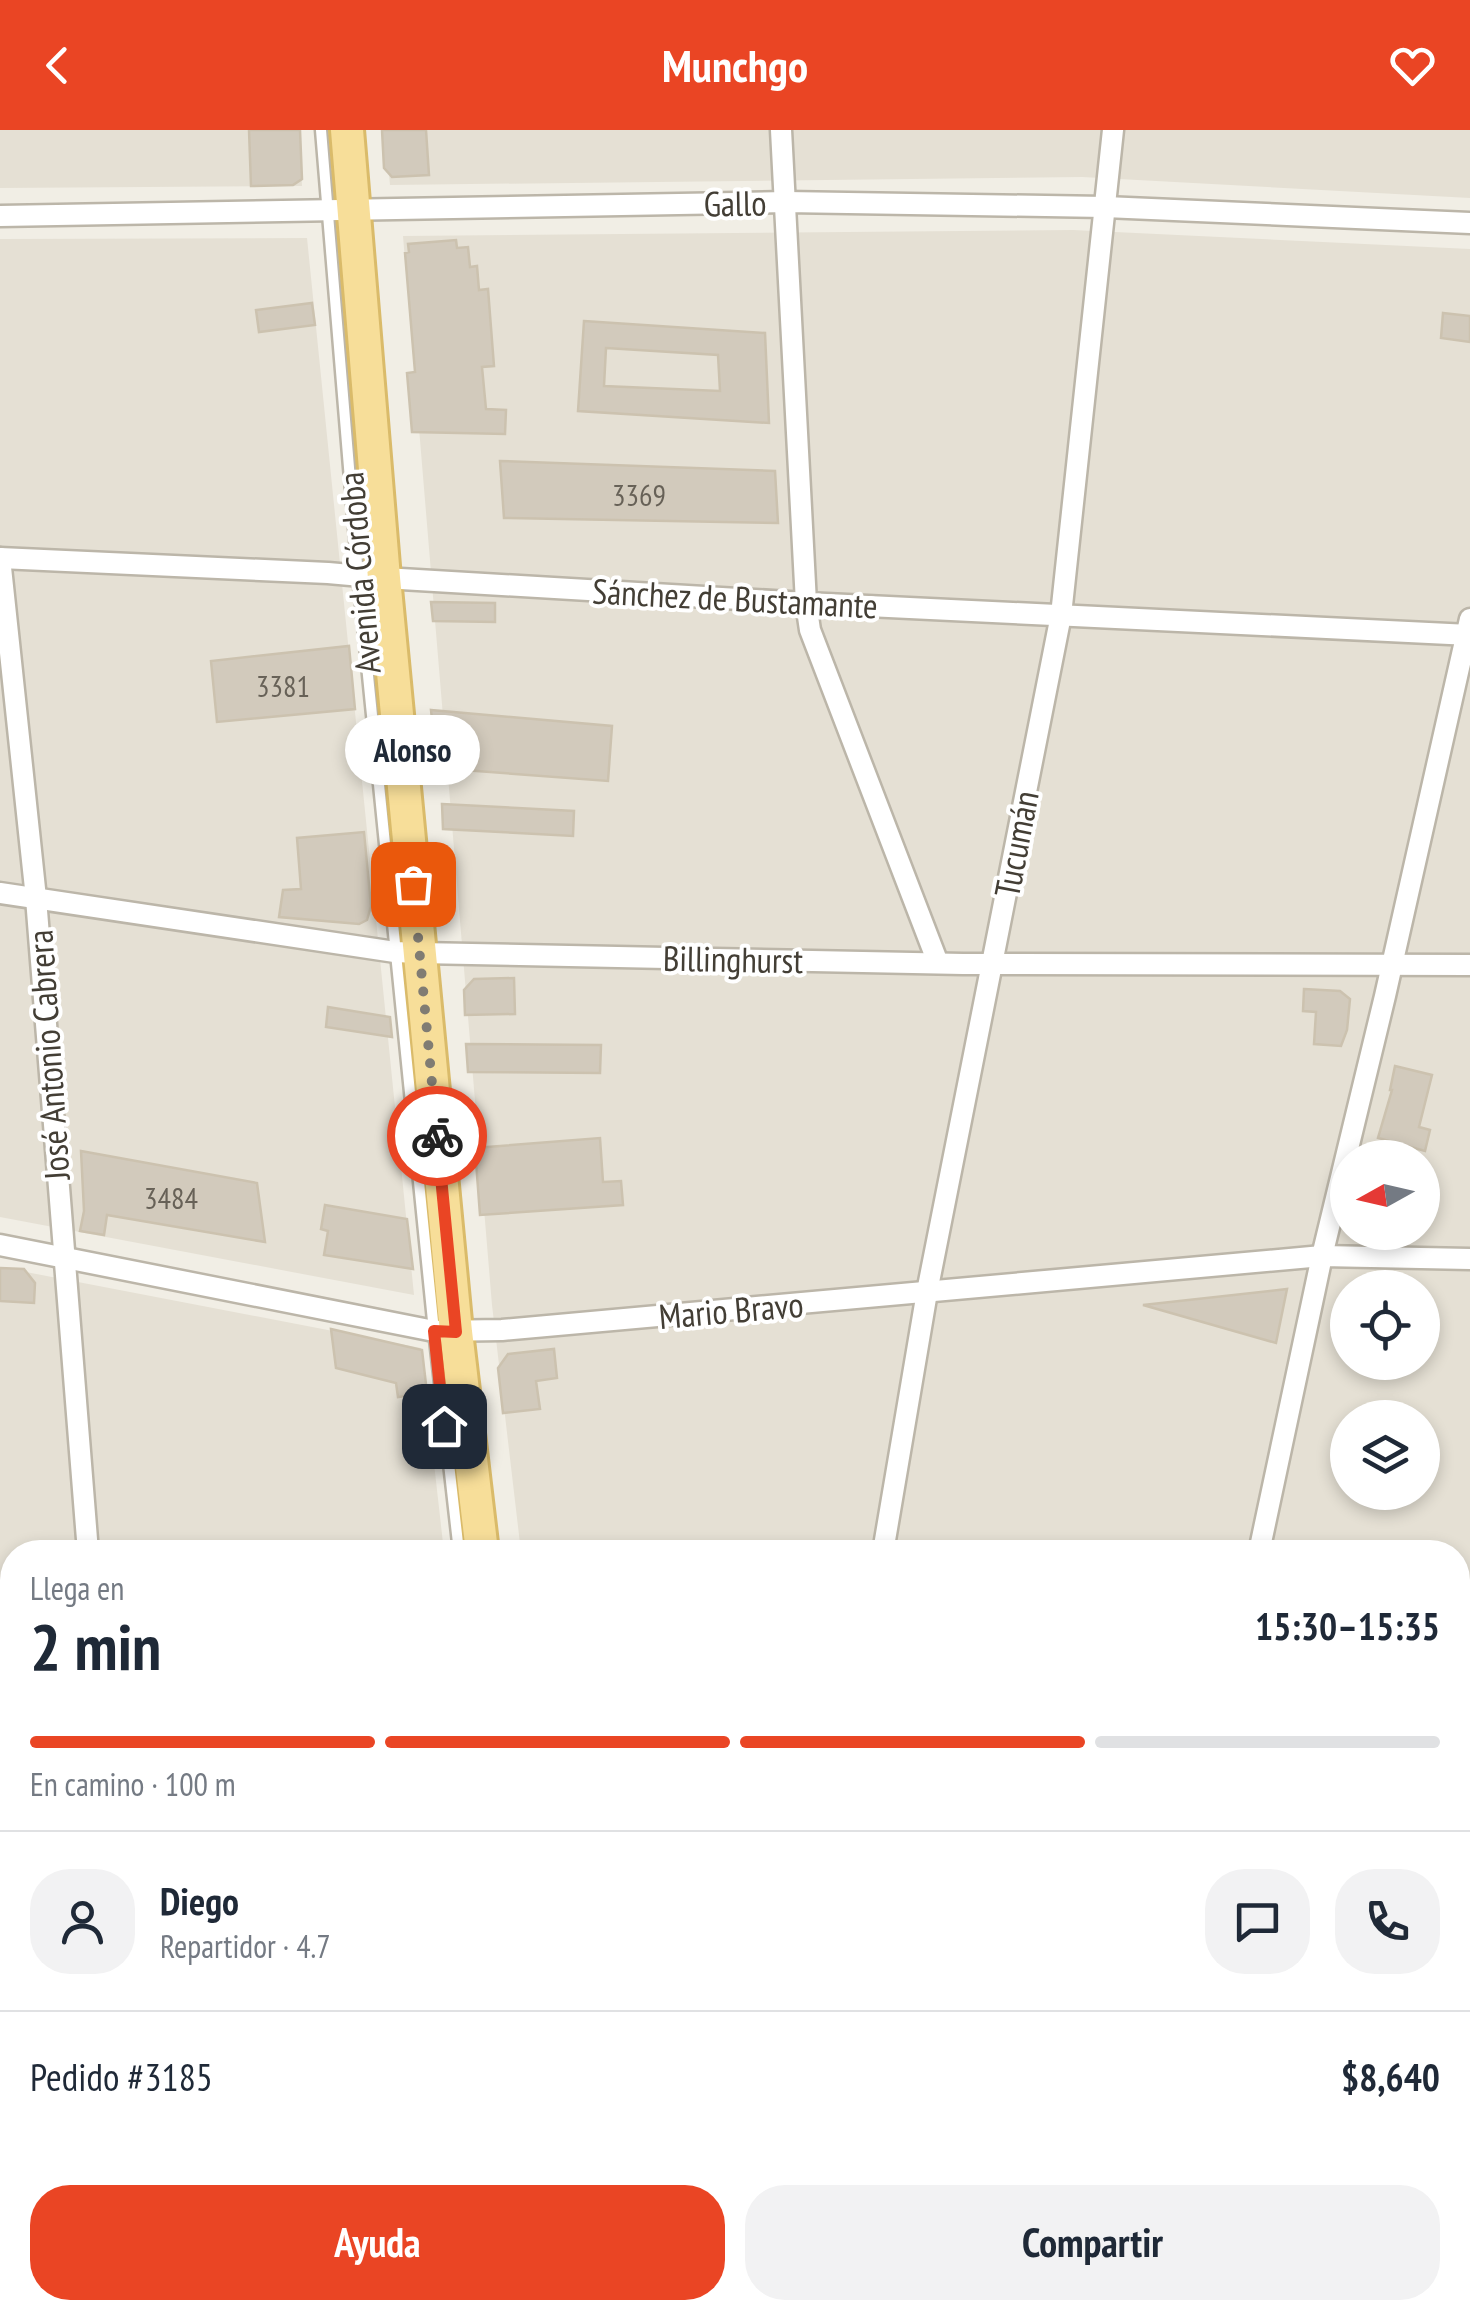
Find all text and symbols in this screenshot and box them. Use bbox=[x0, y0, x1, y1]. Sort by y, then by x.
text: Munchgo bbox=[662, 36, 808, 94]
icon: back bbox=[30, 38, 85, 93]
icon: heart bbox=[1385, 38, 1440, 93]
street label: Gallo bbox=[703, 179, 767, 227]
street label: Avenida Córdoba bbox=[327, 470, 391, 676]
house number: 3369 bbox=[612, 475, 666, 514]
street label: Sánchez de Bustamante bbox=[591, 568, 879, 628]
house number: 3381 bbox=[256, 666, 310, 705]
callout: Alonso bbox=[346, 714, 480, 784]
text: Alonso bbox=[374, 729, 451, 771]
street label: Tucumán bbox=[983, 787, 1049, 901]
pin bbox=[371, 842, 456, 927]
icon: bag bbox=[386, 857, 441, 912]
street label: José Antonio Cabrera bbox=[16, 928, 80, 1183]
street label: Billinghurst bbox=[663, 935, 804, 983]
courier bbox=[387, 1086, 487, 1186]
icon: bike bbox=[410, 1109, 465, 1164]
north arrow bbox=[1330, 1140, 1440, 1250]
map controls bbox=[1330, 1140, 1440, 1510]
house number: 3484 bbox=[144, 1178, 198, 1217]
button: locate bbox=[1330, 1270, 1440, 1380]
street label: Mario Bravo bbox=[657, 1281, 805, 1339]
pin bbox=[402, 1384, 487, 1469]
icon: home bbox=[417, 1399, 472, 1454]
button: layers bbox=[1330, 1400, 1440, 1510]
text: Llega en bbox=[30, 1567, 124, 1609]
text: 15:30–15:35 bbox=[1255, 1601, 1440, 1650]
text: 2 min bbox=[30, 1604, 161, 1688]
text: En camino · 100 m bbox=[30, 1763, 236, 1805]
button: person bbox=[30, 1869, 135, 1974]
button: chat bbox=[1205, 1869, 1310, 1974]
button: phone bbox=[1335, 1869, 1440, 1974]
text: Diego bbox=[160, 1876, 239, 1925]
text: Repartidor · 4.7 bbox=[160, 1925, 331, 1967]
text: Pedido #3185 bbox=[30, 2052, 213, 2101]
text: $8,640 bbox=[1341, 2052, 1440, 2101]
button: Ayuda bbox=[30, 2185, 725, 2300]
button: Compartir bbox=[745, 2185, 1440, 2300]

